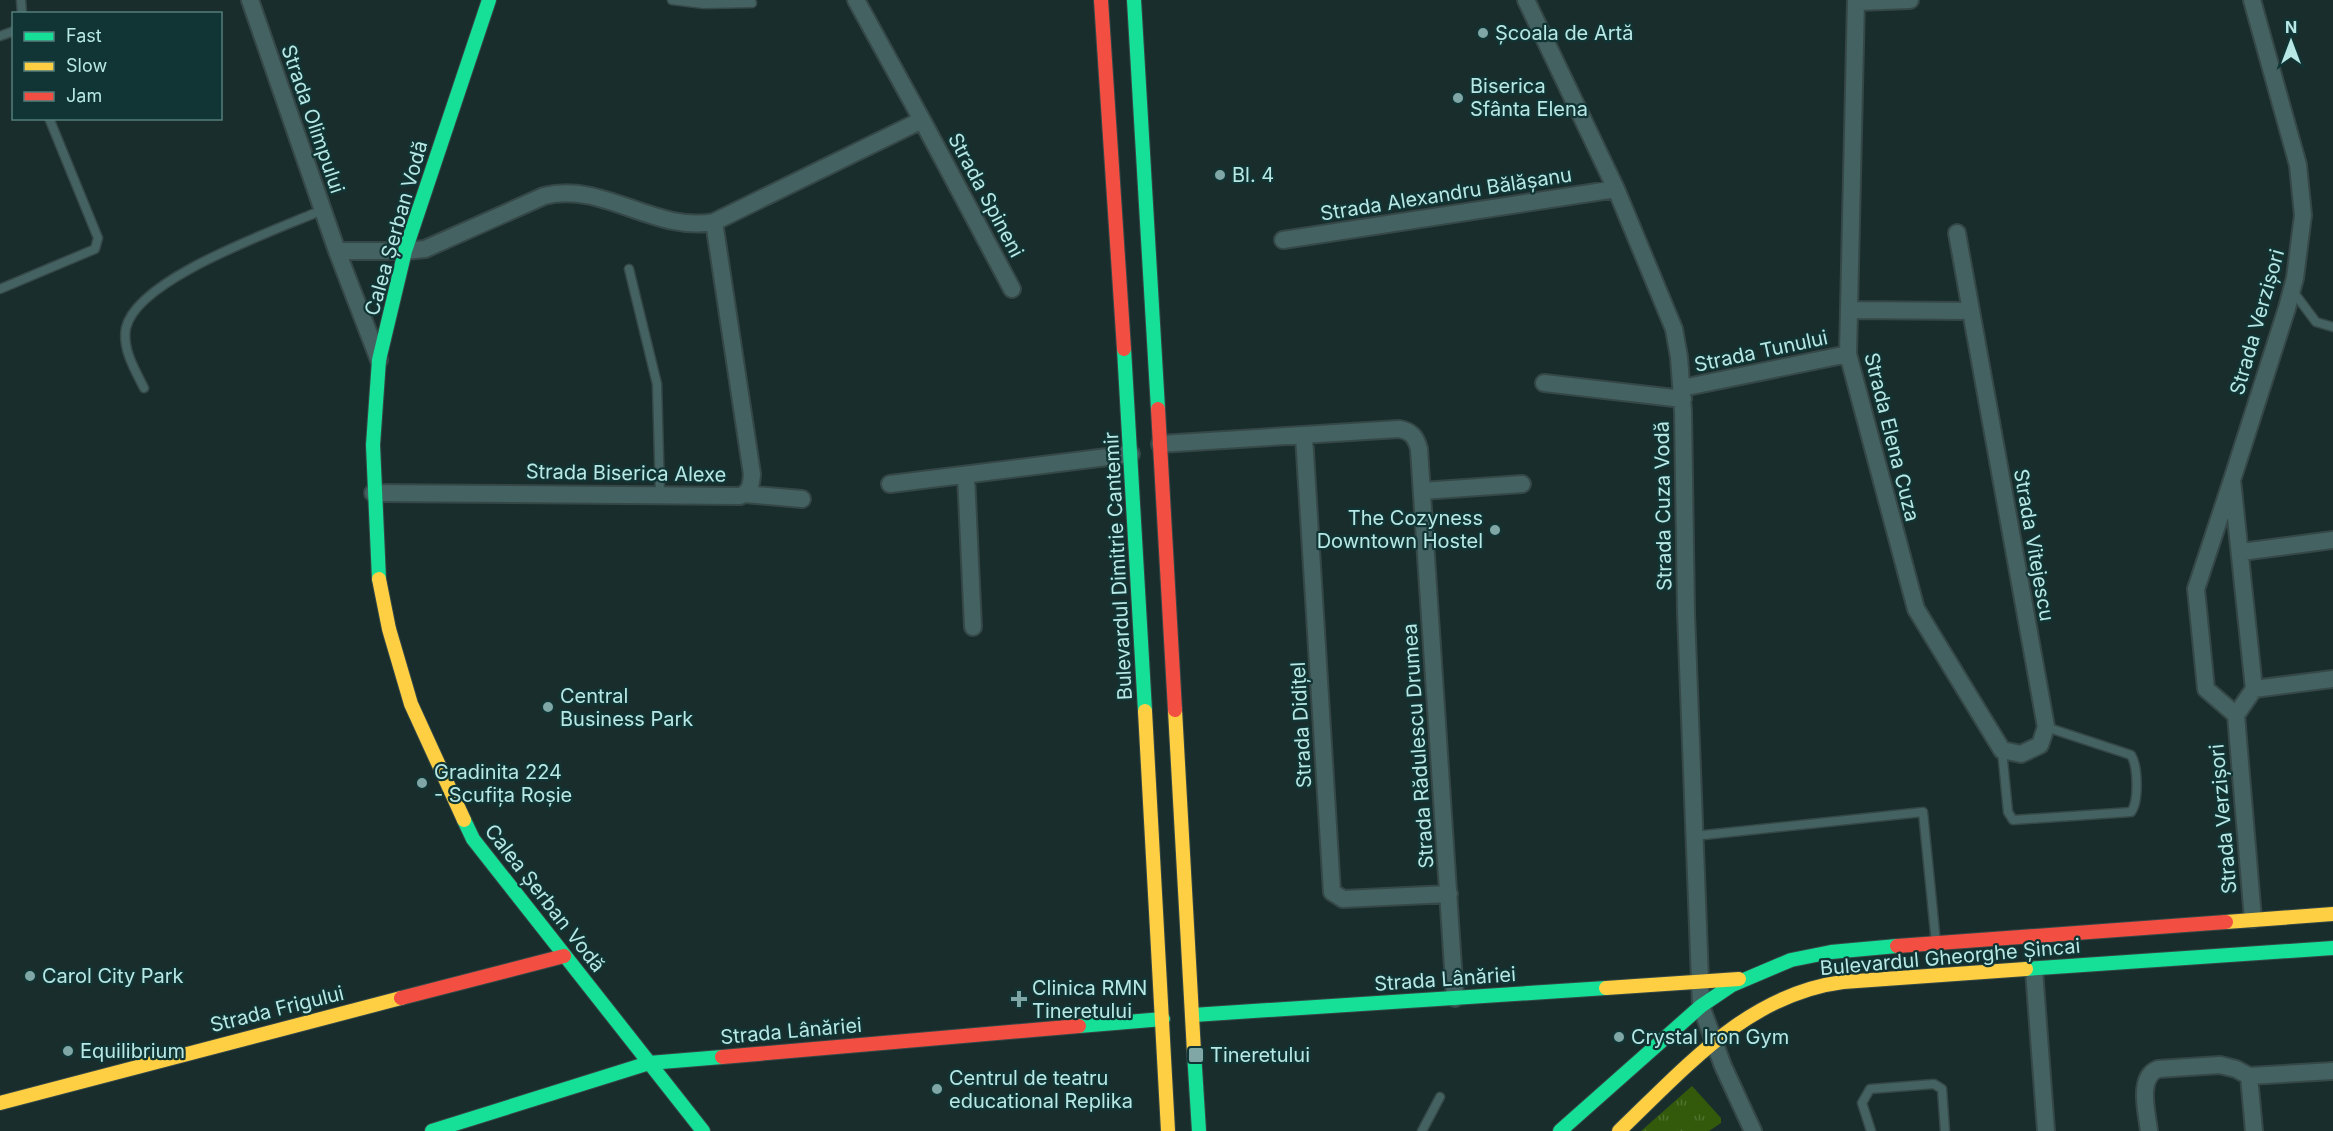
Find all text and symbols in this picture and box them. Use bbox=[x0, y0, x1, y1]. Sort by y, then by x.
legend bbox=[12, 12, 222, 120]
north arrow bbox=[2261, 12, 2321, 72]
text: N bbox=[2285, 17, 2297, 37]
place label: Școala de Artă bbox=[1495, 21, 1633, 45]
text: Fast bbox=[66, 25, 102, 46]
marker: Școala de Artă bbox=[1476, 26, 1490, 40]
street label: Strada Olimpului bbox=[276, 42, 350, 196]
text: Slow bbox=[66, 55, 107, 76]
place label: Biserica Sfânta Elena bbox=[1470, 74, 1588, 121]
text: Jam bbox=[66, 85, 102, 106]
marker: Biserica Sfânta Elena bbox=[1451, 91, 1465, 105]
street label: Strada Spineni bbox=[943, 129, 1029, 261]
street label: Calea Șerban Vodă bbox=[360, 138, 432, 318]
street label: Strada Alexandru Bălășanu bbox=[1319, 162, 1573, 226]
place label: Bl. 4 bbox=[1232, 163, 1274, 187]
marker: Bl. 4 bbox=[1213, 168, 1227, 182]
street label: Strada Verzișori bbox=[2225, 246, 2289, 398]
street label: Strada Tunului bbox=[1692, 325, 1830, 377]
street label: Strada Elena Cuza bbox=[1859, 350, 1925, 524]
street label: Strada Cuza Vodă bbox=[1650, 421, 1676, 591]
street label: Bulevardul Dimitrie Cantemir bbox=[1099, 431, 1137, 701]
street label: Strada Biserica Alexe bbox=[526, 459, 726, 487]
street label: Strada Vitejescu bbox=[2009, 467, 2059, 623]
place label: The Cozyness Downtown Hostel bbox=[1317, 506, 1483, 553]
marker: The Cozyness Downtown Hostel bbox=[1488, 523, 1502, 537]
street label: Strada Rădulescu Drumea bbox=[1397, 623, 1439, 869]
street label: Strada Didițel bbox=[1286, 661, 1316, 789]
place label: Central Business Park bbox=[560, 684, 693, 731]
marker: Central Business Park bbox=[541, 700, 555, 714]
street label: Strada Verzișori bbox=[2204, 743, 2242, 895]
place label: Gradinita 224 - Scufița Roșie bbox=[434, 760, 572, 807]
marker: Gradinita 224 - Scufița Roșie bbox=[415, 776, 429, 790]
street label: Calea Șerban Vodă bbox=[480, 819, 610, 977]
street label: Bulevardul Gheorghe Șincai bbox=[1819, 934, 2081, 980]
street label: Strada Lânăriei bbox=[1373, 962, 1517, 996]
place label: Carol City Park bbox=[42, 964, 184, 988]
marker: Carol City Park bbox=[23, 969, 37, 983]
place label: Clinica RMN Tineretului bbox=[1032, 976, 1147, 1023]
street label: Strada Frigului bbox=[208, 981, 346, 1037]
marker: Clinica RMN Tineretului bbox=[1010, 990, 1028, 1008]
street label: Strada Lânăriei bbox=[719, 1013, 863, 1049]
place label: Crystal Iron Gym bbox=[1631, 1025, 1789, 1049]
marker: Crystal Iron Gym bbox=[1612, 1030, 1626, 1044]
place label: Equilibrium bbox=[80, 1039, 185, 1063]
place label: Tineretului bbox=[1210, 1043, 1310, 1067]
marker: Equilibrium bbox=[61, 1044, 75, 1058]
marker: Tineretului bbox=[1187, 1046, 1205, 1064]
place label: Centrul de teatru educational Replika bbox=[949, 1066, 1133, 1113]
marker: Centrul de teatru educational Replika bbox=[930, 1082, 944, 1096]

